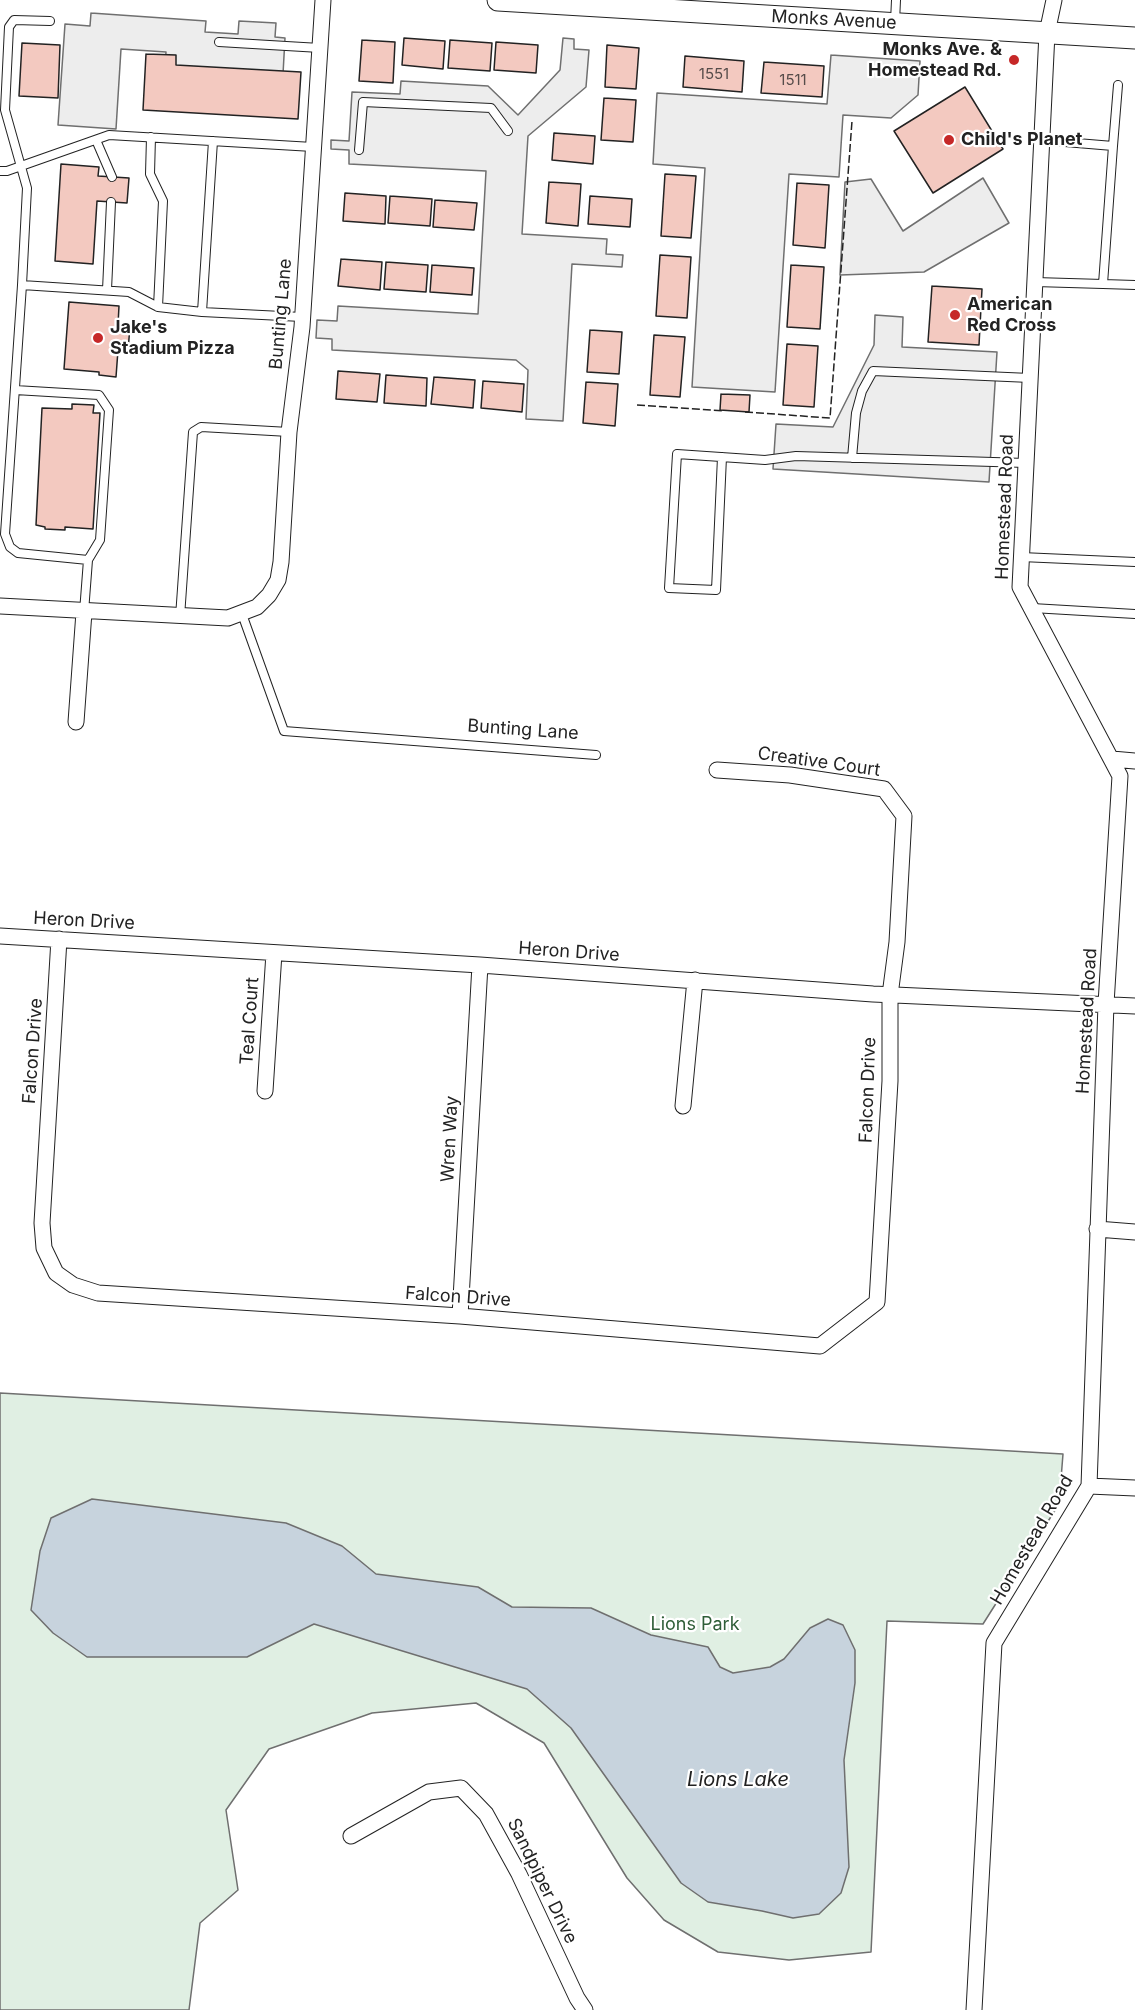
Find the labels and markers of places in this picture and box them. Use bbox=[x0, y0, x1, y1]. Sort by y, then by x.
place label: Monks Ave. & Homestead Rd. bbox=[868, 39, 1002, 82]
marker: Monks Ave. & Homestead Rd. bbox=[1007, 53, 1021, 67]
place label: Child's Planet bbox=[961, 129, 1082, 151]
marker: Child's Planet bbox=[942, 133, 956, 147]
place label: American Red Cross bbox=[967, 294, 1056, 336]
marker: American Red Cross bbox=[948, 308, 962, 322]
place label: Jake's Stadium Pizza bbox=[110, 317, 235, 360]
marker: Jake's Stadium Pizza bbox=[91, 331, 105, 345]

